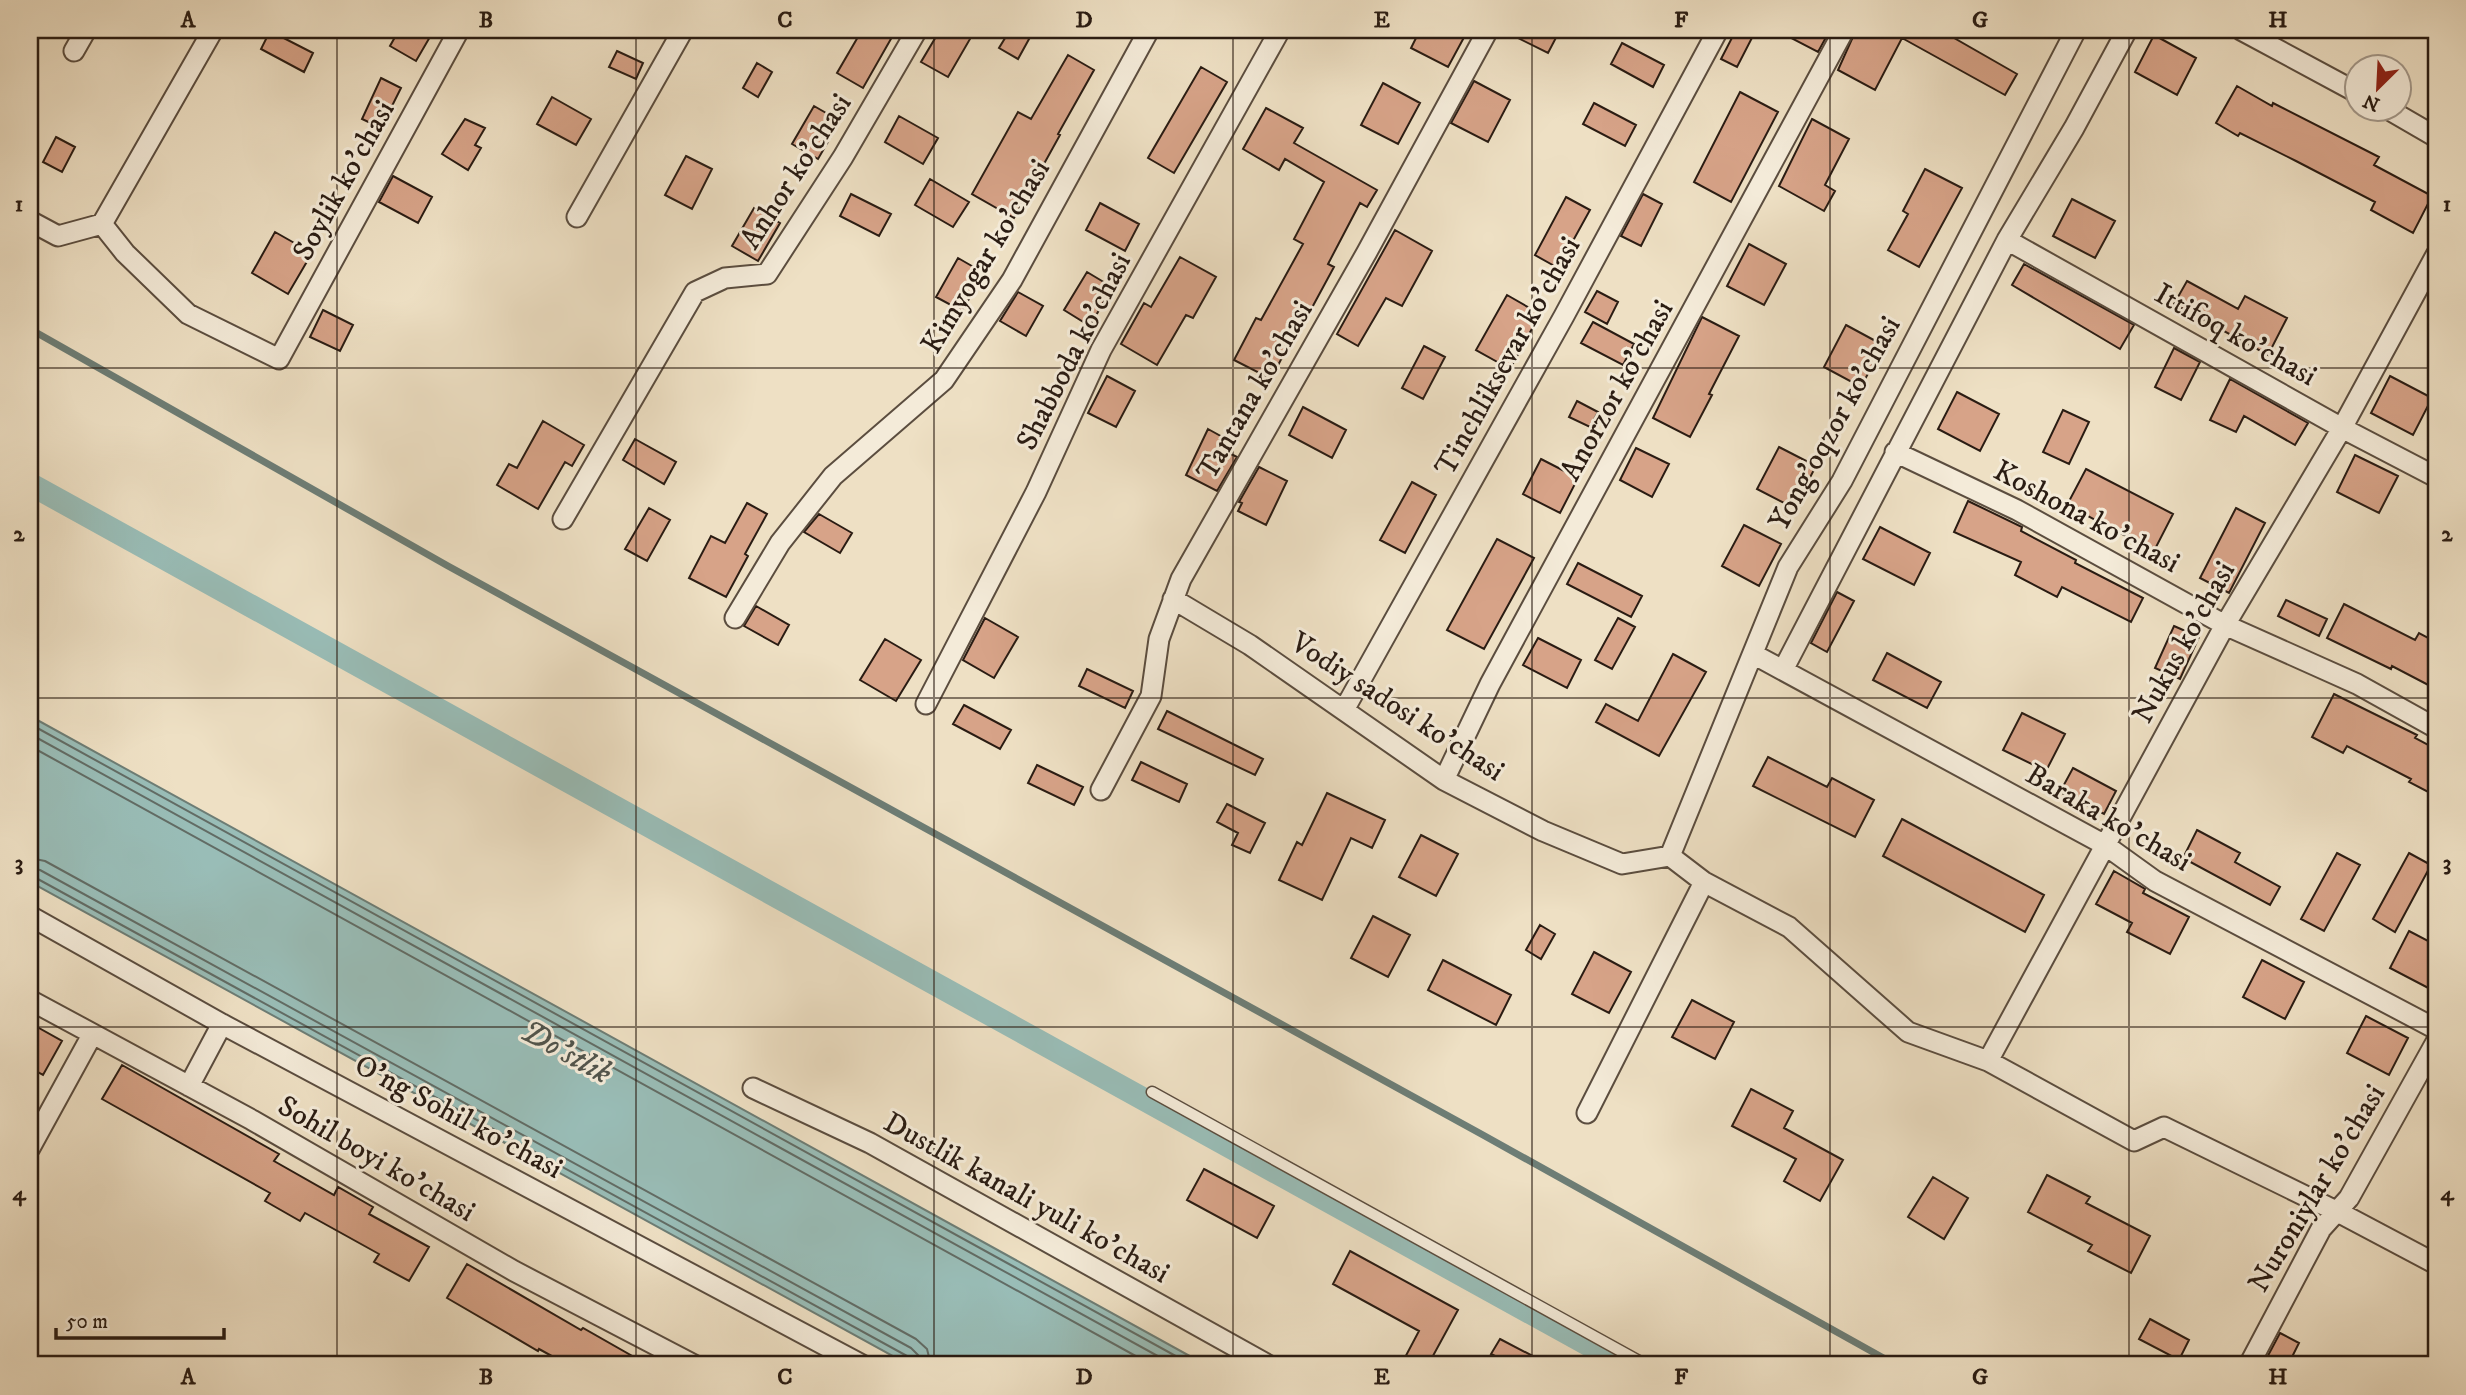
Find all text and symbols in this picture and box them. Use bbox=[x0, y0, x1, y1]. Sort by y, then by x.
text: A bbox=[180, 6, 197, 35]
text: B bbox=[479, 6, 493, 35]
text: C bbox=[777, 6, 793, 35]
text: D bbox=[1075, 6, 1093, 35]
text: E bbox=[1374, 6, 1390, 35]
text: F bbox=[1674, 6, 1689, 35]
text: G bbox=[1972, 6, 1988, 35]
text: H bbox=[2268, 6, 2288, 35]
north arrow bbox=[2344, 52, 2414, 122]
street label: Anhor ko'chasi bbox=[732, 87, 860, 257]
text: N bbox=[2360, 88, 2384, 116]
street label: Soylik ko'chasi bbox=[285, 94, 404, 267]
street label: Kimyogar ko'chasi bbox=[914, 153, 1059, 361]
text: 1 bbox=[15, 190, 23, 219]
text: 1 bbox=[2443, 190, 2451, 219]
street label: Tinchliksevar ko'chasi bbox=[1427, 231, 1589, 483]
street label: Shabboda ko'chasi bbox=[1009, 247, 1140, 457]
street label: Ittifoq ko'chasi bbox=[2148, 276, 2323, 395]
street label: Tantana ko'chasi bbox=[1189, 294, 1322, 487]
street label: Anorzor ko'chasi bbox=[1552, 294, 1682, 488]
street label: Yong'oqzor ko'chasi bbox=[1761, 310, 1910, 537]
street label: Koshona ko'chasi bbox=[1987, 453, 2186, 582]
text: 2 bbox=[13, 520, 25, 549]
text: 2 bbox=[2441, 520, 2453, 549]
street label: Nukus ko'chasi bbox=[2125, 555, 2244, 730]
street label: Vodiy sadosi ko'chasi bbox=[1283, 624, 1511, 790]
street label: Baraka ko'chasi bbox=[2019, 756, 2198, 881]
text: 3 bbox=[15, 849, 23, 878]
text: 3 bbox=[2443, 849, 2451, 878]
water label: Do'stlik bbox=[514, 1012, 619, 1094]
street label: O'ng Sohil ko'chasi bbox=[348, 1047, 568, 1188]
street label: Nuroniylar ko'chasi bbox=[2241, 1078, 2394, 1300]
street label: Sohil boyi ko'chasi bbox=[271, 1088, 481, 1231]
street label: Dustlik kanali yuli ko'chasi bbox=[877, 1104, 1176, 1292]
text: 4 bbox=[12, 1179, 27, 1208]
text: 4 bbox=[2440, 1179, 2455, 1208]
scale bar bbox=[56, 1297, 224, 1341]
text: 50 m bbox=[66, 1309, 108, 1335]
text: A bbox=[180, 1363, 197, 1392]
text: B bbox=[479, 1363, 493, 1392]
text: C bbox=[777, 1363, 793, 1392]
text: D bbox=[1075, 1363, 1093, 1392]
text: E bbox=[1374, 1363, 1390, 1392]
text: F bbox=[1674, 1363, 1689, 1392]
text: G bbox=[1972, 1363, 1988, 1392]
text: H bbox=[2268, 1363, 2288, 1392]

